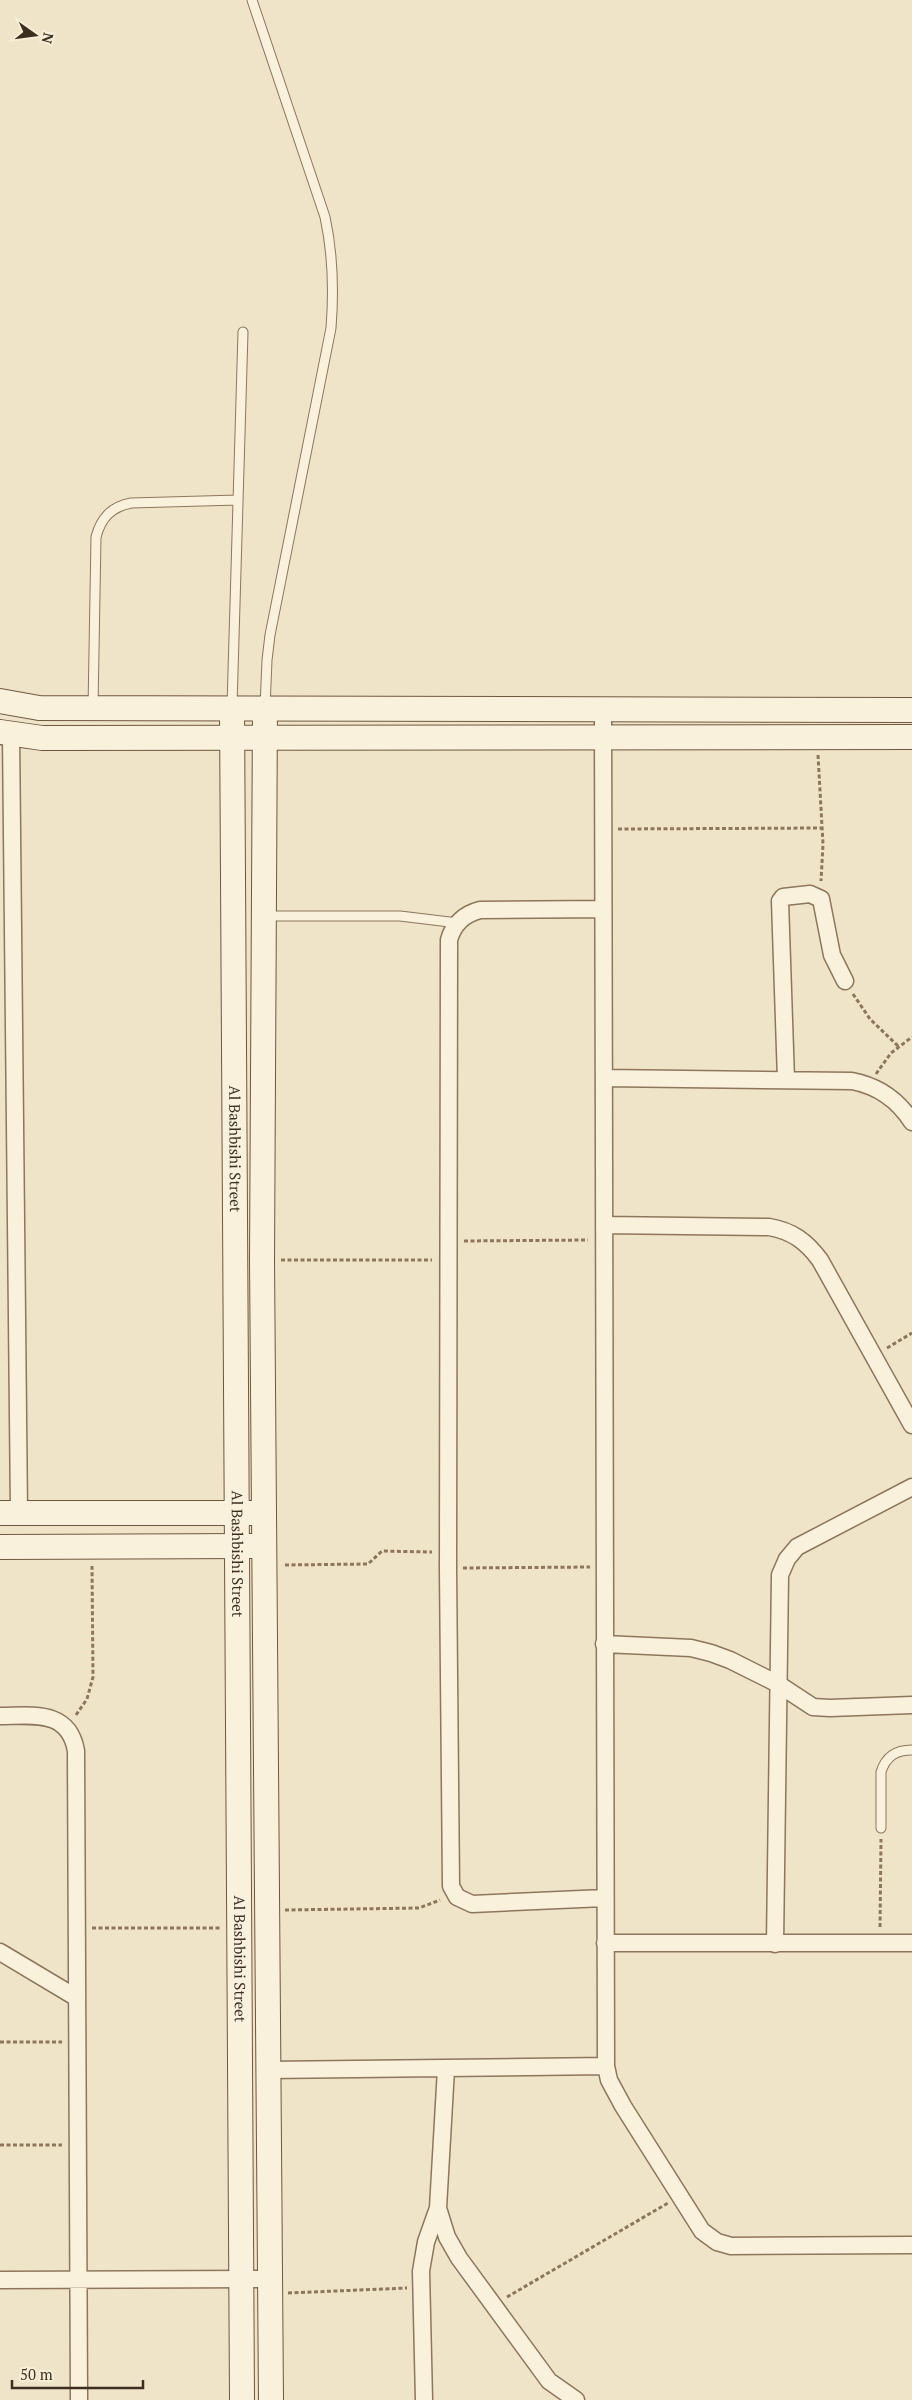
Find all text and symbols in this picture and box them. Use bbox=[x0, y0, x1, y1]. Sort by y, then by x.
north arrow bbox=[10, 10, 60, 60]
text: N bbox=[38, 31, 59, 46]
street label: Al Bashbishi Street bbox=[225, 1086, 246, 1213]
street label: Al Bashbishi Street bbox=[228, 1491, 248, 1618]
street label: Al Bashbishi Street bbox=[230, 1896, 251, 2023]
scale bar bbox=[12, 2358, 144, 2390]
text: 50 m bbox=[20, 2364, 53, 2384]

